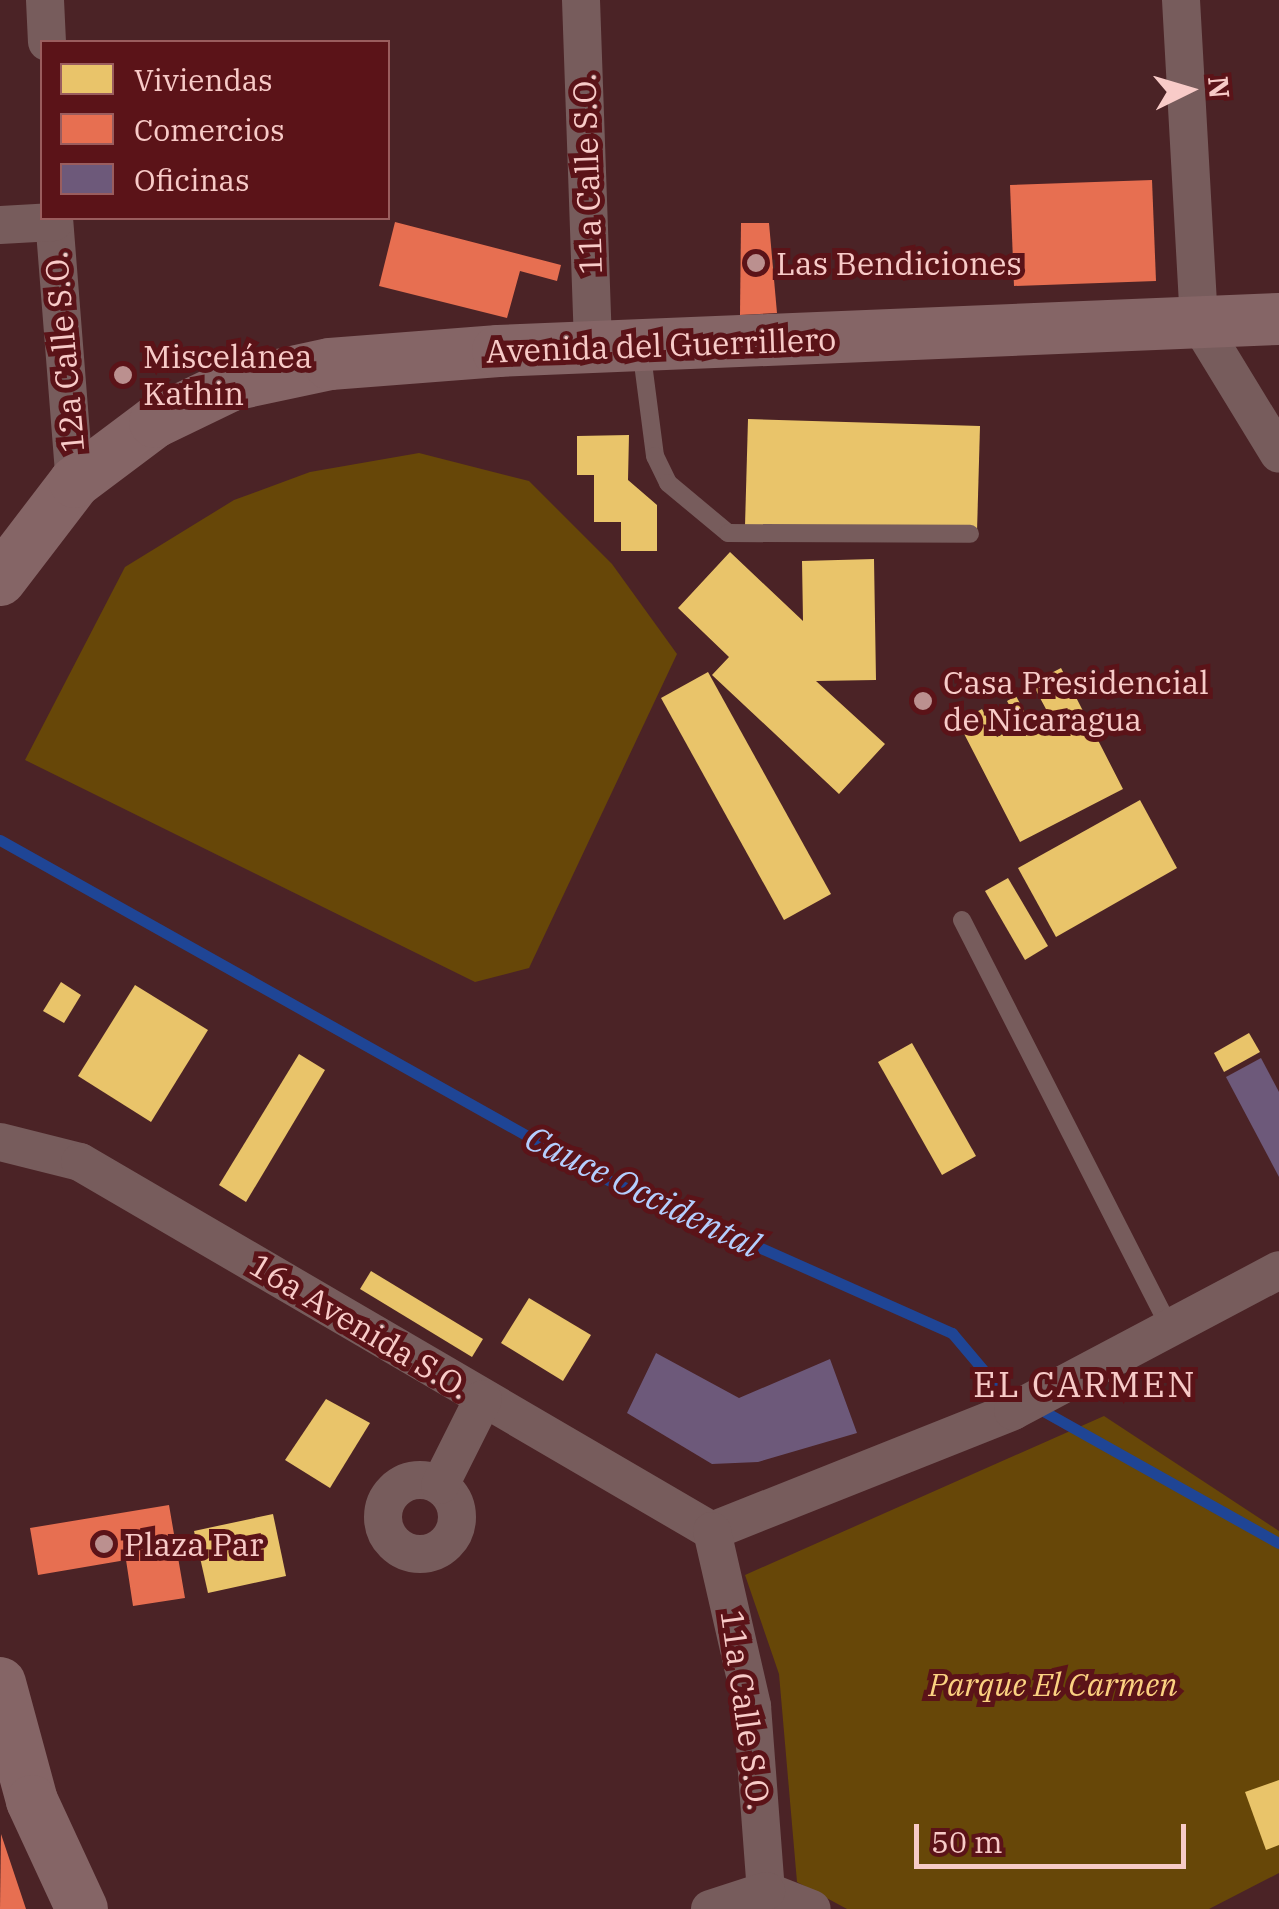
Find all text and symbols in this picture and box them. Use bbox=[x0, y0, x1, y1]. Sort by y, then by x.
legend bbox=[40, 40, 390, 220]
north arrow bbox=[1139, 40, 1239, 140]
text: Viviendas bbox=[134, 60, 273, 99]
street label: 11a Calle S.O. bbox=[564, 73, 610, 275]
text: N bbox=[1200, 75, 1239, 100]
text: Comercios bbox=[134, 110, 285, 149]
text: Oficinas bbox=[134, 160, 250, 199]
place label: Las Bendiciones bbox=[776, 244, 1022, 282]
street label: 12a Calle S.O. bbox=[36, 250, 92, 454]
marker: Las Bendiciones bbox=[745, 252, 767, 274]
street label: Avenida del Guerrillero bbox=[485, 320, 837, 370]
place label: Miscelánea Kathin bbox=[143, 338, 312, 413]
marker: Miscelánea Kathin bbox=[112, 364, 134, 386]
place label: Casa Presidencial de Nicaragua bbox=[943, 664, 1209, 739]
marker: Casa Presidencial de Nicaragua bbox=[912, 690, 934, 712]
water label: Cauce Occidental bbox=[519, 1116, 767, 1266]
street label: 16a Avenida S.O. bbox=[243, 1245, 477, 1407]
district label: EL CARMEN bbox=[973, 1363, 1197, 1405]
place label: Plaza Par bbox=[124, 1525, 263, 1563]
marker: Plaza Par bbox=[93, 1533, 115, 1555]
street label: 11a Calle S.O. bbox=[713, 1607, 779, 1813]
park label: Parque El Carmen bbox=[929, 1665, 1177, 1703]
scale bar bbox=[919, 1804, 1192, 1866]
text: 50 m bbox=[931, 1822, 1003, 1861]

